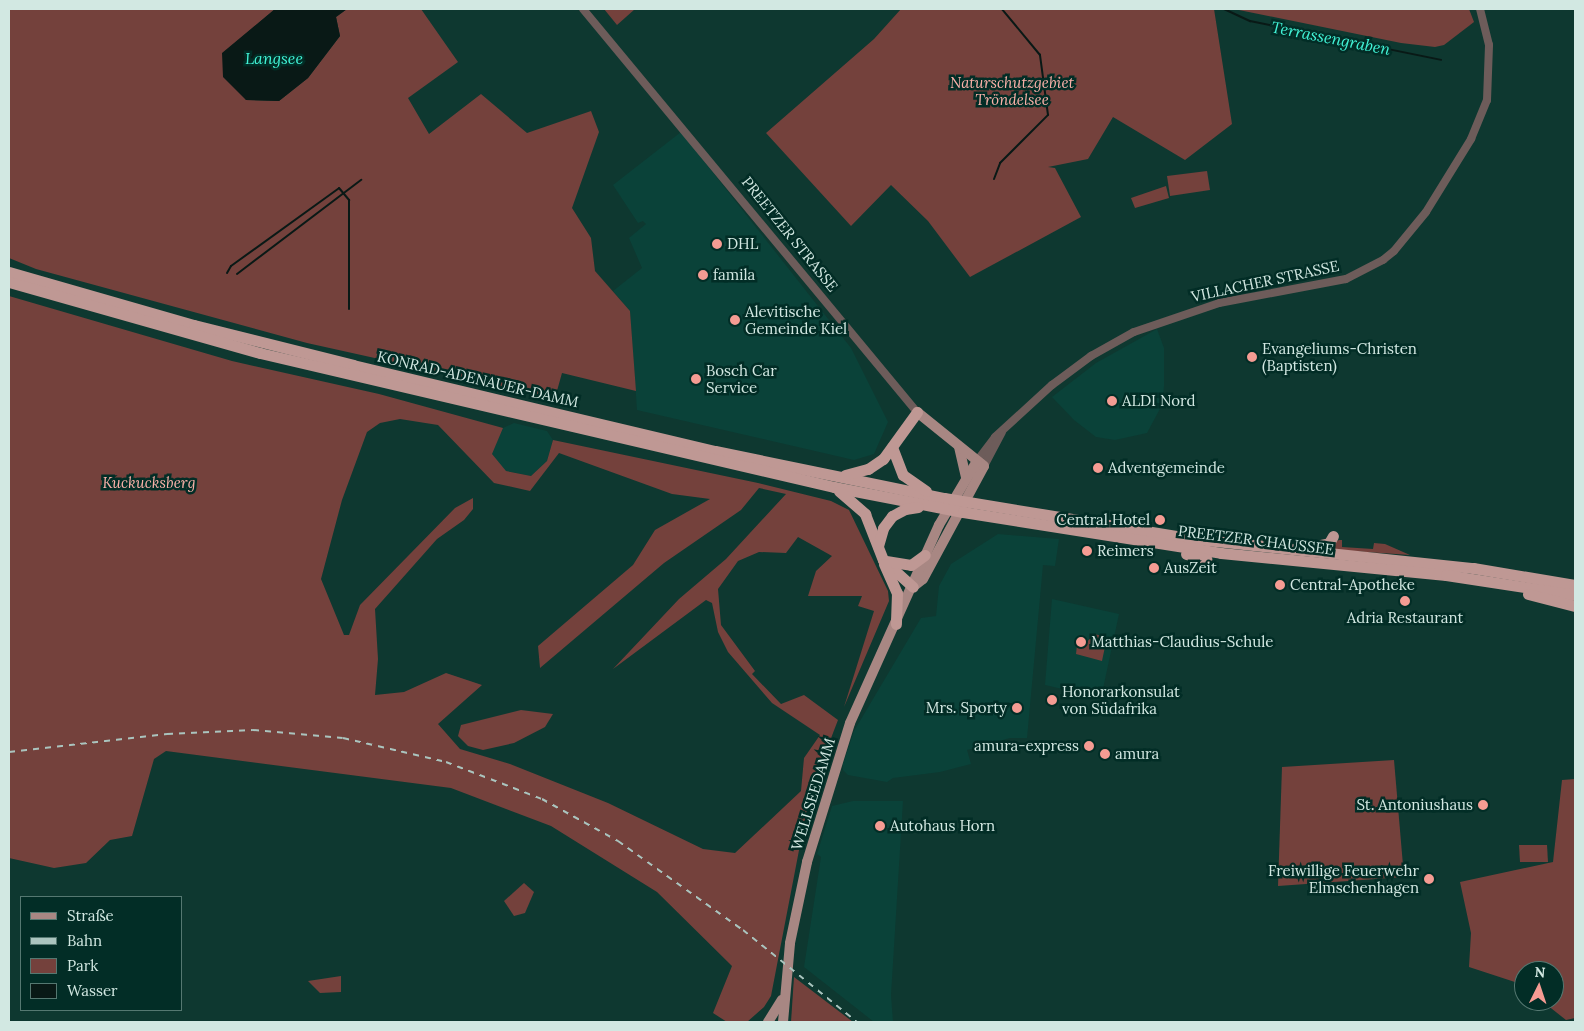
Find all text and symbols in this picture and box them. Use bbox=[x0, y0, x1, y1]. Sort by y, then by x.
water label: Terrassengraben bbox=[1270, 17, 1392, 59]
water label: Langsee bbox=[245, 48, 303, 68]
park label: Naturschutzgebiet Tröndelsee bbox=[950, 73, 1074, 108]
street label: PREETZER STRASSE bbox=[738, 173, 842, 295]
place label: DHL bbox=[727, 235, 758, 253]
marker: DHL bbox=[711, 238, 723, 250]
street label: VILLACHER STRASSE bbox=[1189, 257, 1341, 305]
place label: famila bbox=[713, 266, 755, 284]
marker: famila bbox=[697, 269, 709, 281]
place label: Alevitische Gemeinde Kiel bbox=[745, 302, 847, 337]
marker: Alevitische Gemeinde Kiel bbox=[729, 314, 741, 326]
place label: Evangeliums-Christen (Baptisten) bbox=[1262, 339, 1417, 374]
street label: KONRAD-ADENAUER-DAMM bbox=[376, 347, 580, 411]
marker: Evangeliums-Christen (Baptisten) bbox=[1246, 351, 1258, 363]
place label: Bosch Car Service bbox=[706, 361, 777, 396]
marker: Bosch Car Service bbox=[690, 373, 702, 385]
place label: ALDI Nord bbox=[1122, 392, 1195, 410]
marker: ALDI Nord bbox=[1106, 395, 1118, 407]
place label: Adventgemeinde bbox=[1108, 459, 1225, 477]
marker: Adventgemeinde bbox=[1092, 462, 1104, 474]
park label: Kuckucksberg bbox=[103, 474, 195, 492]
place label: Central Hotel bbox=[1056, 511, 1150, 529]
marker: Central Hotel bbox=[1154, 514, 1166, 526]
street label: PREETZER CHAUSSEE bbox=[1177, 522, 1335, 558]
place label: Reimers bbox=[1097, 542, 1154, 560]
marker: Reimers bbox=[1081, 545, 1093, 557]
place label: AusZeit bbox=[1164, 559, 1217, 577]
marker: AusZeit bbox=[1148, 562, 1160, 574]
place label: Central-Apotheke bbox=[1290, 576, 1415, 594]
marker: Central-Apotheke bbox=[1274, 579, 1286, 591]
marker: Adria Restaurant bbox=[1399, 595, 1411, 607]
place label: Adria Restaurant bbox=[1347, 609, 1463, 627]
place label: Matthias-Claudius-Schule bbox=[1091, 633, 1273, 651]
marker: Matthias-Claudius-Schule bbox=[1075, 636, 1087, 648]
place label: Honorarkonsulat von Südafrika bbox=[1062, 682, 1180, 717]
marker: Honorarkonsulat von Südafrika bbox=[1046, 694, 1058, 706]
place label: Mrs. Sporty bbox=[926, 699, 1007, 717]
marker: Mrs. Sporty bbox=[1011, 702, 1023, 714]
street label: WELLSEEDAMM bbox=[787, 736, 839, 852]
place label: amura-express bbox=[974, 737, 1079, 755]
marker: amura-express bbox=[1083, 740, 1095, 752]
place label: amura bbox=[1115, 745, 1159, 763]
marker: amura bbox=[1099, 748, 1111, 760]
place label: St. Antoniushaus bbox=[1356, 796, 1473, 814]
marker: St. Antoniushaus bbox=[1477, 799, 1489, 811]
place label: Autohaus Horn bbox=[890, 817, 995, 835]
marker: Autohaus Horn bbox=[874, 820, 886, 832]
place label: Freiwillige Feuerwehr Elmschenhagen bbox=[1268, 861, 1419, 896]
marker: Freiwillige Feuerwehr Elmschenhagen bbox=[1423, 873, 1435, 885]
legend bbox=[20, 896, 182, 1011]
text: Straße bbox=[67, 906, 114, 925]
text: Bahn bbox=[67, 931, 102, 950]
text: Park bbox=[67, 956, 98, 975]
north arrow bbox=[1514, 961, 1564, 1011]
text: N bbox=[1534, 963, 1546, 981]
text: Wasser bbox=[67, 981, 118, 1000]

